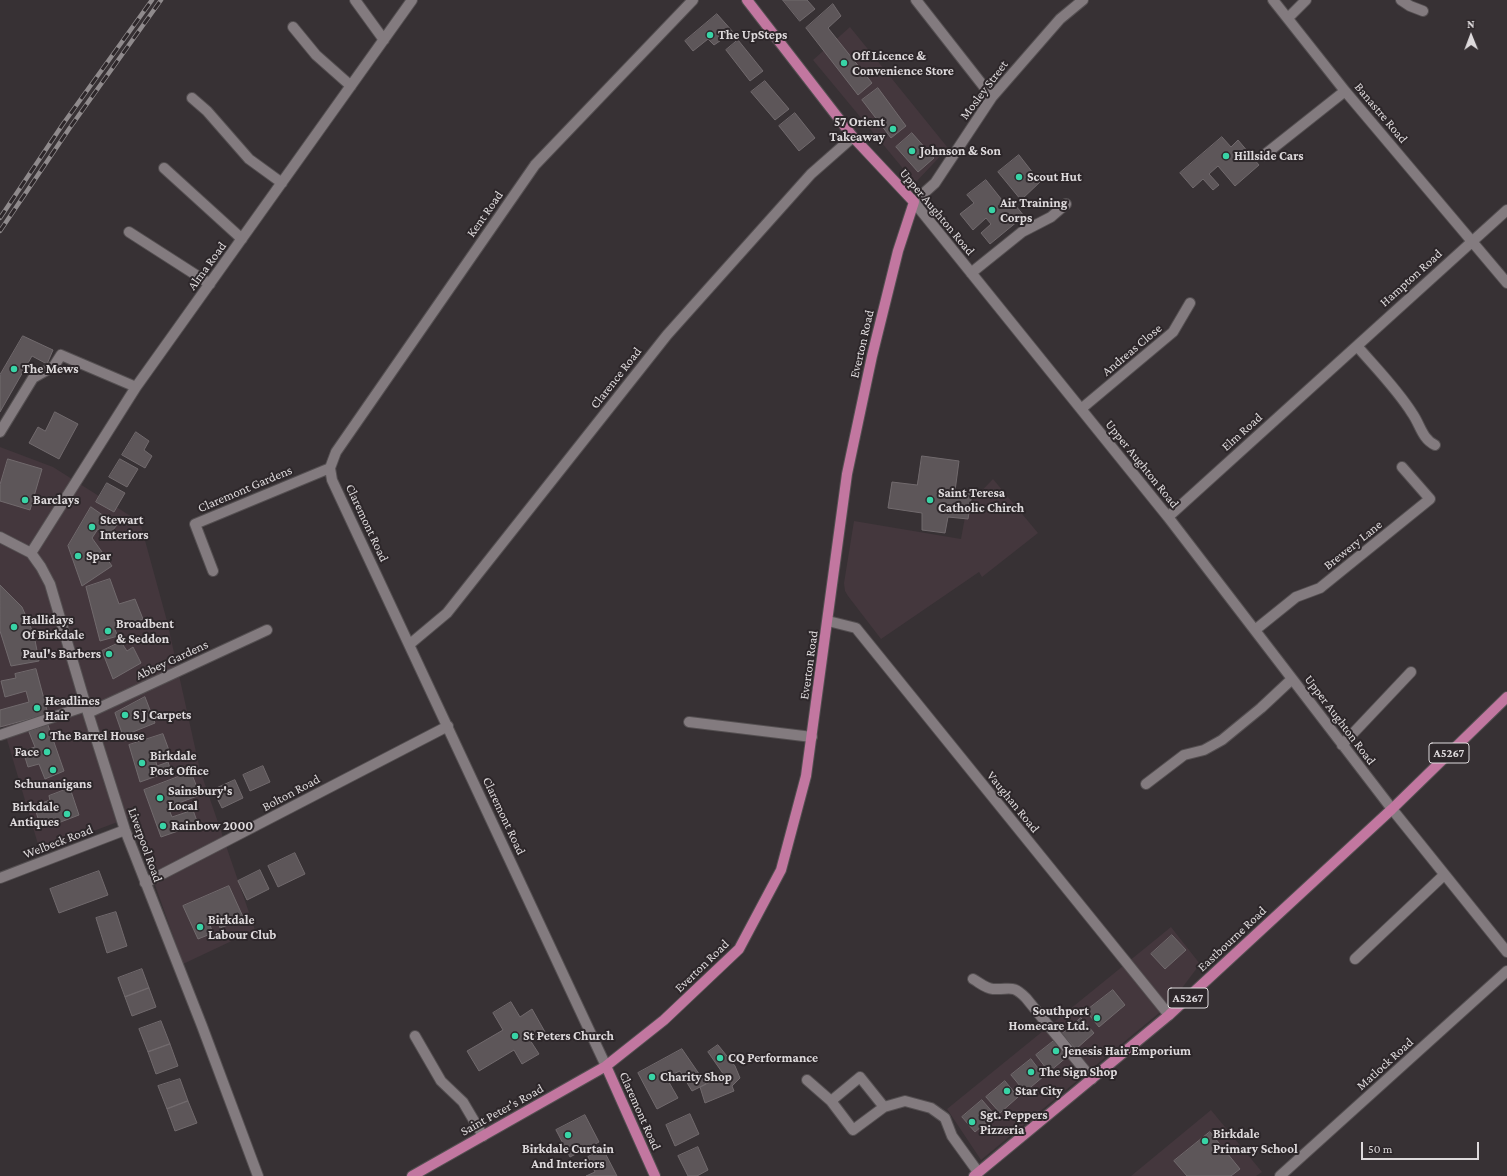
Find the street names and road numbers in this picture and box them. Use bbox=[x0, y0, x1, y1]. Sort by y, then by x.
street label: Mosley Street bbox=[957, 57, 1011, 123]
street label: Banastre Road bbox=[1351, 79, 1411, 147]
street label: Upper Aughton Road bbox=[896, 165, 978, 259]
street label: Kent Road bbox=[463, 188, 507, 240]
street label: Alma Road bbox=[184, 239, 230, 293]
street label: Hampton Road bbox=[1377, 246, 1445, 310]
street label: Everton Road bbox=[847, 308, 877, 380]
street label: Andreas Close bbox=[1099, 321, 1165, 379]
street label: Clarence Road bbox=[587, 344, 645, 412]
street label: Elm Road bbox=[1218, 410, 1266, 454]
street label: Upper Aughton Road bbox=[1102, 417, 1182, 511]
street label: Claremont Gardens bbox=[195, 462, 295, 516]
street label: Claremont Road bbox=[342, 482, 392, 564]
street label: Brewery Lane bbox=[1321, 517, 1385, 573]
street label: Everton Road bbox=[796, 630, 822, 700]
street label: Abbey Gardens bbox=[133, 636, 211, 684]
street label: Upper Aughton Road bbox=[1301, 672, 1379, 768]
road number: A5267 bbox=[1429, 743, 1469, 763]
street label: Vaughan Road bbox=[983, 768, 1043, 836]
street label: Bolton Road bbox=[259, 771, 323, 815]
street label: Claremont Road bbox=[479, 775, 529, 857]
street label: Liverpool Road bbox=[124, 806, 166, 884]
street label: Welbeck Road bbox=[21, 822, 95, 862]
street label: Eastbourne Road bbox=[1194, 903, 1270, 975]
street label: Everton Road bbox=[672, 936, 732, 996]
road number: A5267 bbox=[1168, 988, 1208, 1008]
street label: Matlock Road bbox=[1353, 1034, 1417, 1094]
street label: Claremont Road bbox=[616, 1069, 664, 1153]
street label: Saint Peter's Road bbox=[458, 1081, 546, 1139]

